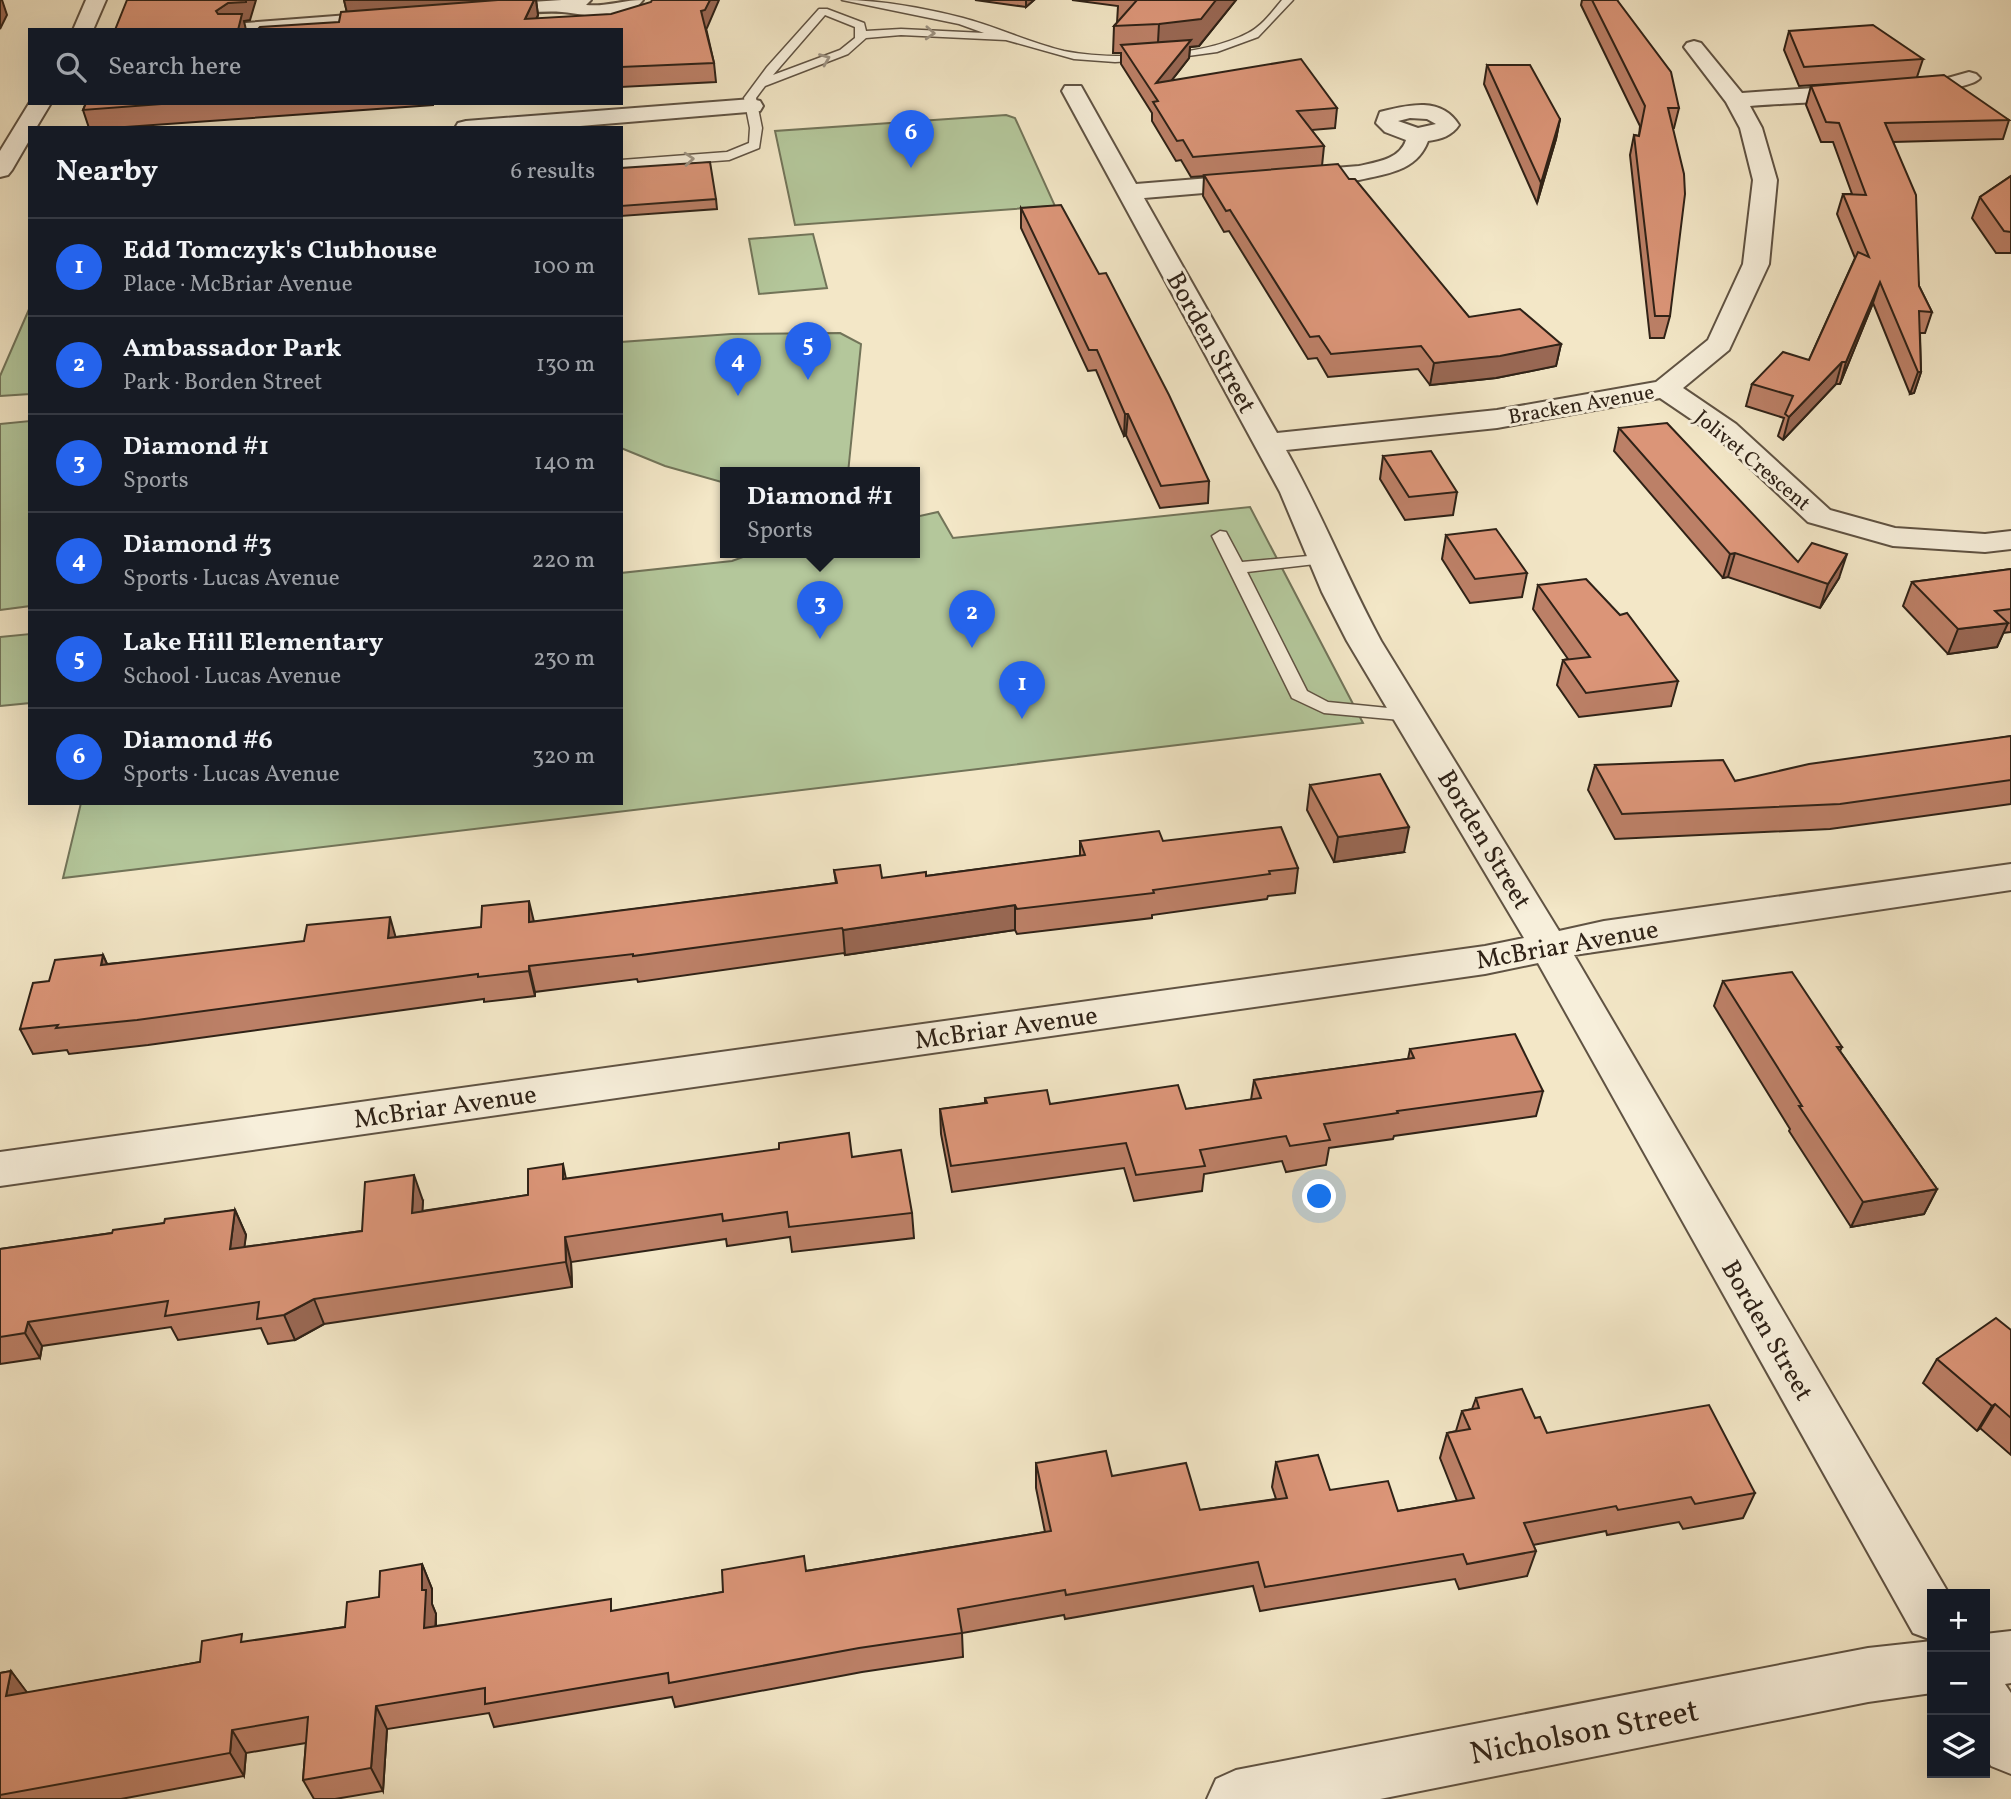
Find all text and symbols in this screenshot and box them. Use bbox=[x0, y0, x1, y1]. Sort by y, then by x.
one-way arrow bbox=[925, 25, 936, 40]
search box bbox=[28, 28, 623, 105]
icon: search bbox=[52, 48, 90, 86]
text: Search here bbox=[108, 49, 241, 85]
one-way arrow bbox=[818, 54, 830, 68]
pin: 6 bbox=[888, 110, 934, 168]
text: Nearby bbox=[56, 151, 158, 193]
one-way arrow bbox=[684, 152, 695, 167]
text: 6 results bbox=[511, 156, 595, 188]
text: Edd Tomczyk's Clubhouse bbox=[123, 233, 437, 269]
text: 1 bbox=[74, 251, 84, 283]
text: 100 m bbox=[533, 251, 595, 283]
street label: Borden Street bbox=[1157, 266, 1264, 420]
text: Place · McBriar Avenue bbox=[123, 269, 353, 301]
pin: 5 bbox=[785, 322, 831, 380]
text: Ambassador Park bbox=[123, 331, 342, 367]
pin: 4 bbox=[715, 338, 761, 396]
text: 2 bbox=[73, 349, 85, 381]
text: 130 m bbox=[536, 349, 595, 381]
text: Park · Borden Street bbox=[123, 367, 322, 399]
street label: Bracken Avenue bbox=[1506, 378, 1657, 433]
street label: Jolivet Crescent bbox=[1688, 404, 1816, 518]
text: Diamond #1 bbox=[123, 429, 269, 465]
text: 3 bbox=[73, 447, 85, 479]
text: 140 m bbox=[534, 447, 595, 479]
text: Sports bbox=[123, 465, 189, 497]
popup bbox=[720, 467, 920, 558]
text: Diamond #1 bbox=[747, 479, 893, 515]
text: Sports bbox=[747, 515, 813, 547]
text: Diamond #3 bbox=[123, 527, 272, 563]
text: 4 bbox=[72, 545, 86, 577]
text: 220 m bbox=[532, 545, 595, 577]
text: Sports · Lucas Avenue bbox=[123, 563, 340, 595]
pin: 3 bbox=[797, 581, 843, 639]
pin: 2 bbox=[949, 590, 995, 648]
text: Lake Hill Elementary bbox=[123, 625, 383, 661]
text: 5 bbox=[73, 643, 85, 675]
text: 230 m bbox=[533, 643, 595, 675]
text: School · Lucas Avenue bbox=[123, 661, 341, 693]
pin: 1 bbox=[999, 661, 1045, 719]
text: Diamond #6 bbox=[123, 723, 273, 759]
text: 6 bbox=[73, 741, 85, 773]
text: 320 m bbox=[532, 741, 595, 773]
text: Sports · Lucas Avenue bbox=[123, 759, 340, 791]
street label: Borden Street bbox=[1427, 764, 1539, 916]
street label: McBriar Avenue bbox=[1473, 912, 1661, 980]
street label: McBriar Avenue bbox=[913, 998, 1100, 1060]
street label: McBriar Avenue bbox=[352, 1077, 539, 1139]
your location bbox=[1302, 1179, 1336, 1213]
street label: Borden Street bbox=[1711, 1254, 1821, 1408]
map controls bbox=[1927, 1589, 1990, 1778]
button: + bbox=[1927, 1589, 1990, 1652]
button: − bbox=[1927, 1652, 1990, 1715]
street label: Nicholson Street bbox=[1466, 1690, 1703, 1778]
button: layers bbox=[1927, 1715, 1990, 1778]

